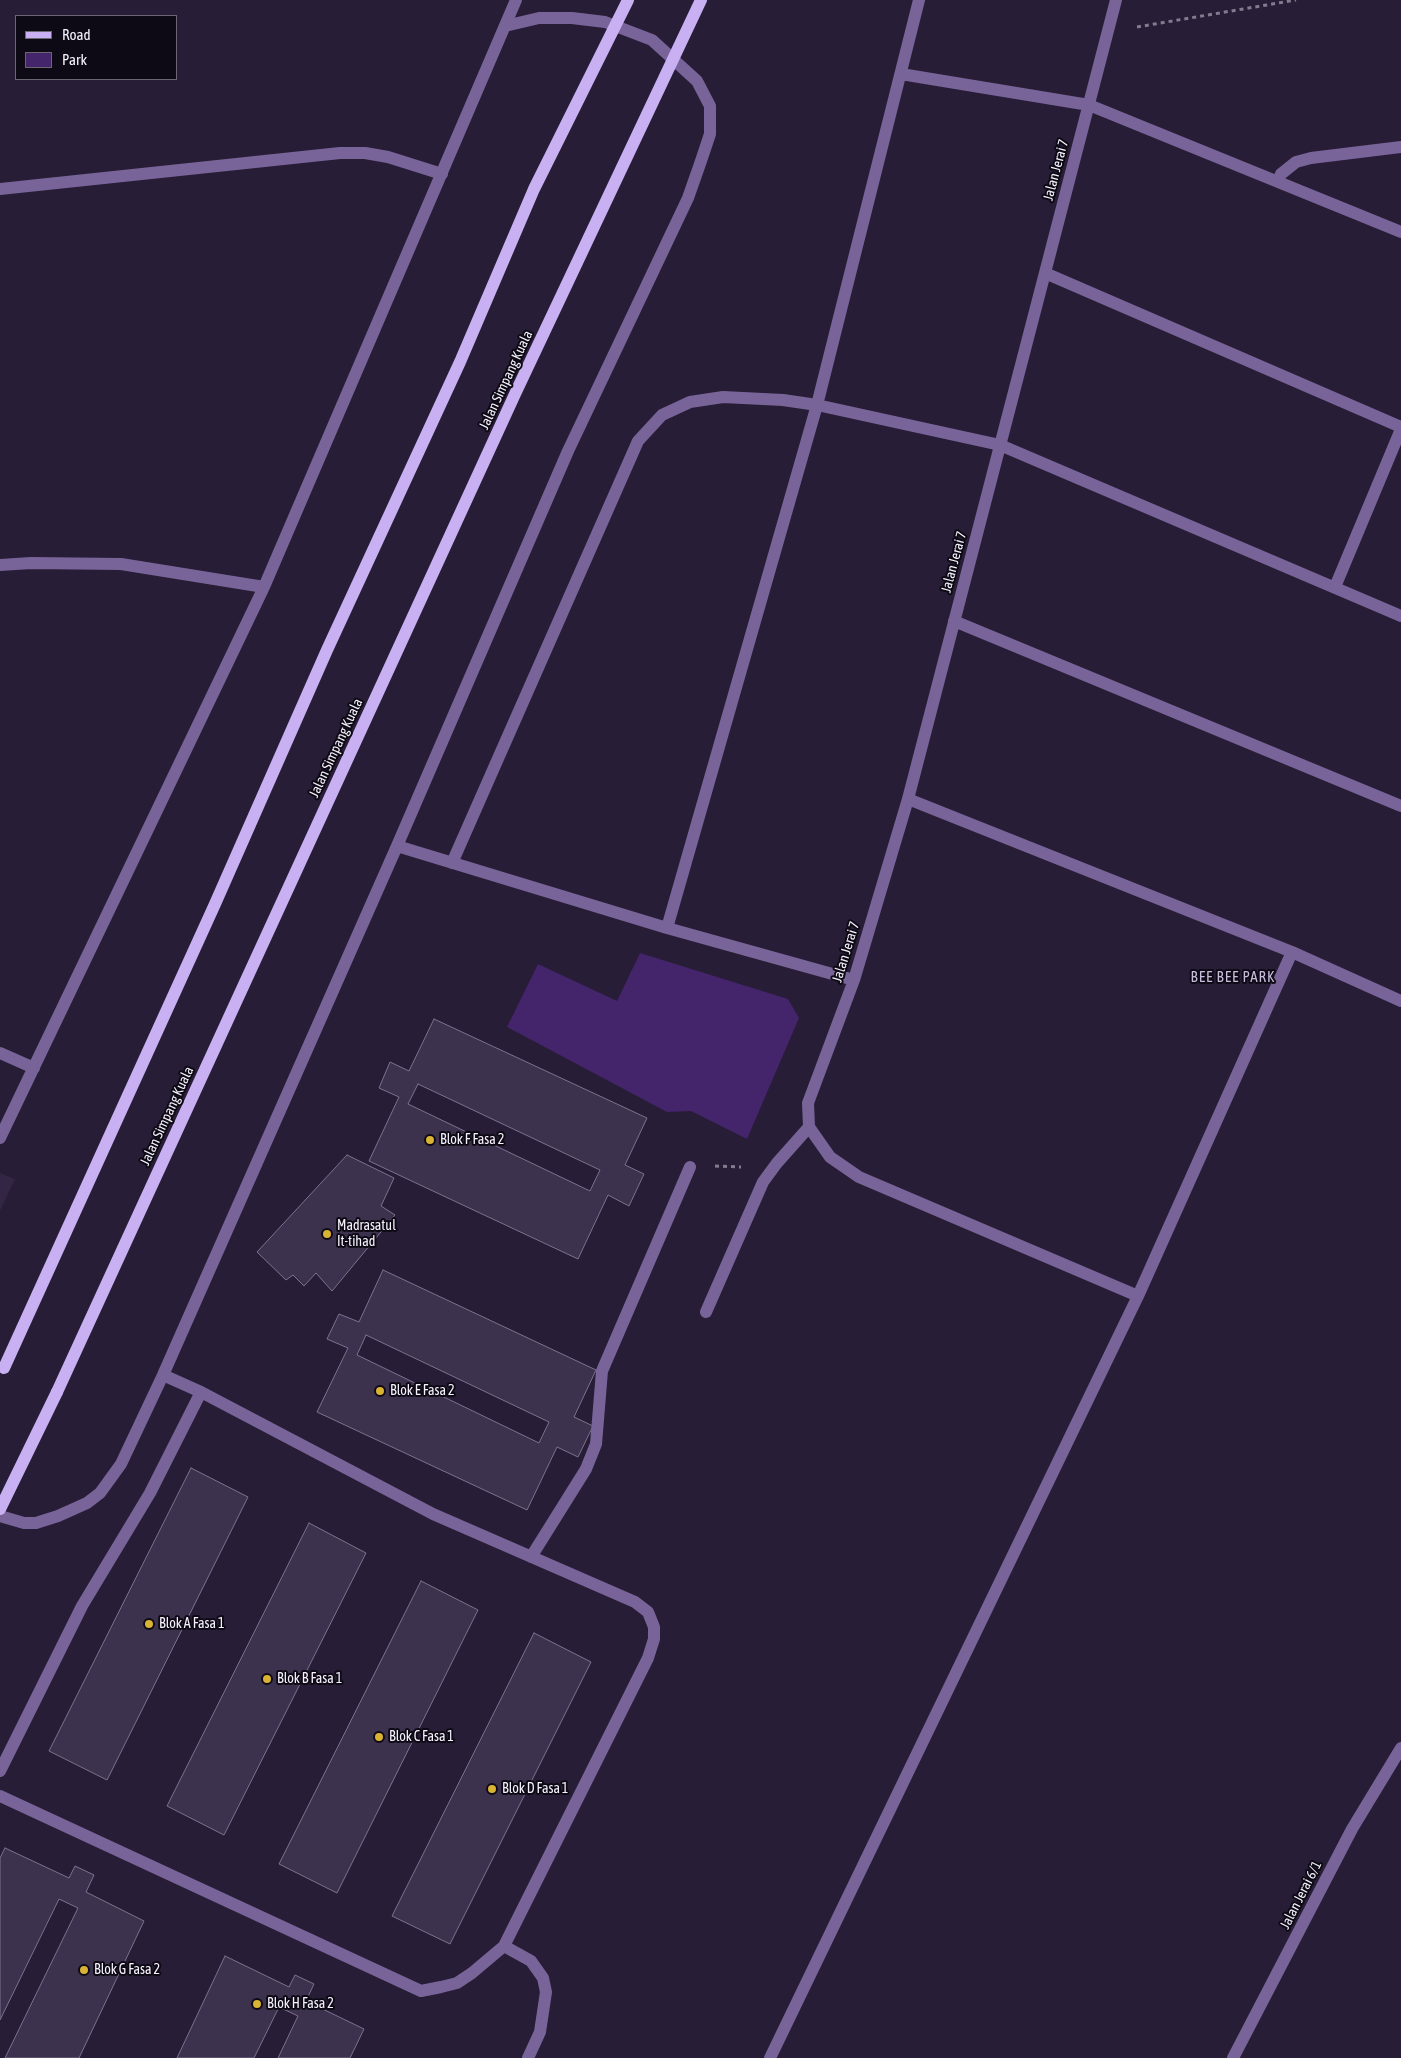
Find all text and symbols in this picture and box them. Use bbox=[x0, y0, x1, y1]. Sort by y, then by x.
legend bbox=[15, 15, 178, 80]
text: Road bbox=[62, 26, 91, 43]
text: Park bbox=[62, 51, 87, 68]
street label: Jalan Jerai 7 bbox=[1040, 137, 1072, 203]
street label: Jalan Simpang Kuala bbox=[476, 328, 536, 432]
street label: Jalan Jerai 7 bbox=[938, 529, 970, 595]
street label: Jalan Simpang Kuala bbox=[306, 696, 366, 800]
street label: Jalan Jerai 7 bbox=[829, 920, 863, 984]
district label: BEE BEE PARK bbox=[1189, 968, 1277, 986]
street label: Jalan Simpang Kuala bbox=[137, 1064, 197, 1168]
place label: Blok F Fasa 2 bbox=[440, 1132, 504, 1148]
marker: Blok F Fasa 2 bbox=[424, 1134, 436, 1146]
place label: Madrasatul It-tihad bbox=[337, 1218, 396, 1250]
marker: Madrasatul It-tihad bbox=[321, 1228, 333, 1240]
place label: Blok E Fasa 2 bbox=[390, 1383, 455, 1399]
marker: Blok E Fasa 2 bbox=[374, 1385, 386, 1397]
place label: Blok A Fasa 1 bbox=[159, 1616, 224, 1632]
marker: Blok A Fasa 1 bbox=[143, 1618, 155, 1630]
place label: Blok B Fasa 1 bbox=[277, 1671, 342, 1687]
marker: Blok B Fasa 1 bbox=[261, 1673, 273, 1685]
place label: Blok C Fasa 1 bbox=[389, 1729, 454, 1745]
marker: Blok C Fasa 1 bbox=[373, 1731, 385, 1743]
place label: Blok D Fasa 1 bbox=[502, 1781, 568, 1797]
marker: Blok D Fasa 1 bbox=[486, 1783, 498, 1795]
street label: Jalan Jerai 6/1 bbox=[1277, 1858, 1325, 1932]
place label: Blok G Fasa 2 bbox=[94, 1962, 160, 1978]
marker: Blok G Fasa 2 bbox=[78, 1964, 90, 1976]
place label: Blok H Fasa 2 bbox=[267, 1996, 334, 2012]
marker: Blok H Fasa 2 bbox=[251, 1998, 263, 2010]

